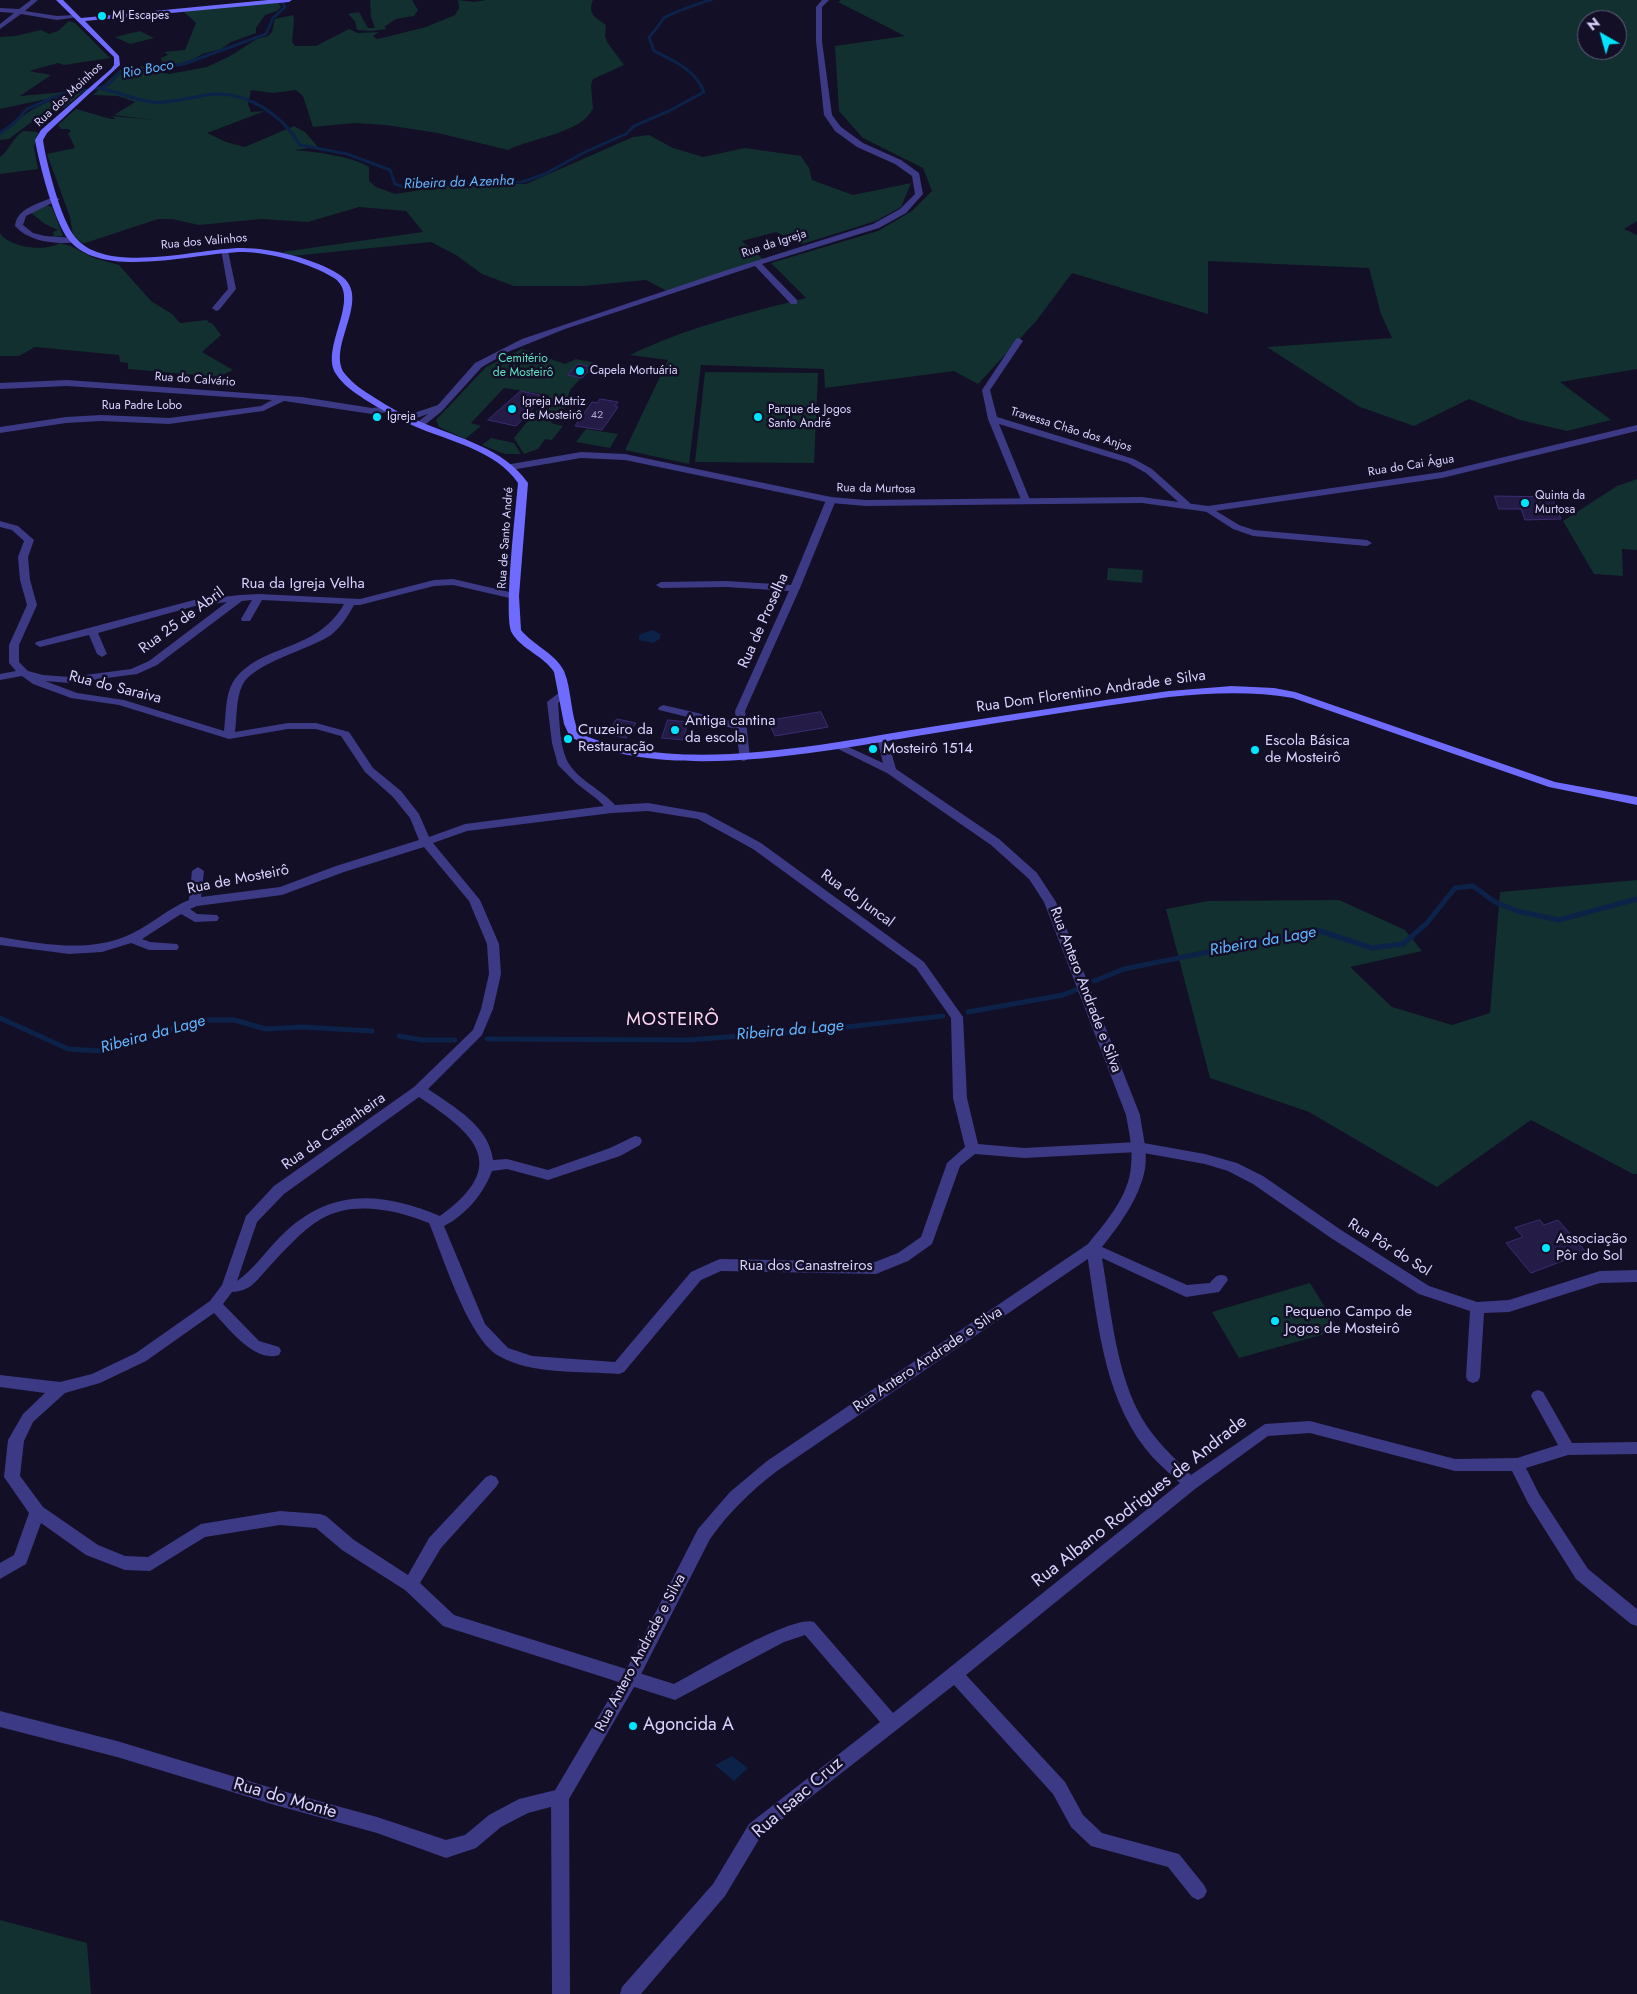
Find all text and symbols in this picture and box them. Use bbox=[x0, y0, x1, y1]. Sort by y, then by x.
place label: MJ Escapes bbox=[112, 9, 169, 23]
marker: MJ Escapes bbox=[96, 10, 108, 22]
north arrow bbox=[1577, 10, 1627, 60]
text: N bbox=[1583, 13, 1604, 35]
water label: Rio Boco bbox=[121, 57, 175, 83]
street label: Rua dos Moinhos bbox=[32, 60, 106, 130]
water label: Ribeira da Azenha bbox=[404, 173, 514, 193]
street label: Rua da Igreja bbox=[740, 227, 808, 261]
street label: Rua dos Valinhos bbox=[160, 231, 248, 253]
park label: Cemitério de Mosteirô bbox=[493, 352, 553, 380]
place label: Capela Mortuária bbox=[590, 364, 678, 378]
marker: Capela Mortuária bbox=[574, 365, 586, 377]
street label: Rua do Calvário bbox=[154, 370, 236, 390]
place label: Igreja Matriz de Mosteirô bbox=[522, 395, 585, 423]
street label: Rua Padre Lobo bbox=[102, 399, 182, 413]
marker: Igreja Matriz de Mosteirô bbox=[506, 403, 518, 415]
place label: Parque de Jogos Santo André bbox=[768, 403, 851, 431]
street label: Travessa Chão dos Anjos bbox=[1009, 405, 1133, 455]
house number: 42 bbox=[591, 408, 603, 422]
place label: Igreja bbox=[387, 410, 416, 424]
marker: Igreja bbox=[371, 411, 383, 423]
marker: Parque de Jogos Santo André bbox=[752, 411, 764, 423]
street label: Rua do Cai Água bbox=[1367, 452, 1455, 480]
street label: Rua da Murtosa bbox=[836, 481, 916, 497]
street label: Rua de Santo André bbox=[495, 487, 517, 589]
place label: Quinta da Murtosa bbox=[1535, 489, 1585, 517]
marker: Quinta da Murtosa bbox=[1519, 497, 1531, 509]
street label: Rua de Proselha bbox=[735, 571, 793, 671]
street label: Rua da Igreja Velha bbox=[241, 575, 365, 593]
street label: Rua 25 de Abril bbox=[136, 584, 228, 658]
street label: Rua Dom Florentino Andrade e Silva bbox=[975, 667, 1207, 717]
street label: Rua do Saraiva bbox=[67, 668, 163, 708]
place label: Antiga cantina da escola bbox=[685, 712, 775, 747]
place label: Cruzeiro da Restauração bbox=[578, 721, 654, 756]
marker: Antiga cantina da escola bbox=[669, 724, 681, 736]
place label: Escola Básica de Mosteirô bbox=[1265, 732, 1350, 767]
marker: Cruzeiro da Restauração bbox=[562, 733, 574, 745]
place label: Mosteirô 1514 bbox=[883, 740, 973, 758]
marker: Mosteirô 1514 bbox=[867, 743, 879, 755]
marker: Escola Básica de Mosteirô bbox=[1249, 744, 1261, 756]
street label: Rua de Mosteirô bbox=[185, 861, 291, 899]
street label: Rua do Juncal bbox=[817, 866, 897, 932]
street label: Rua Antero Andrade e Silva bbox=[1045, 905, 1125, 1075]
water label: Ribeira da Lage bbox=[1208, 923, 1318, 961]
district label: MOSTEIRÔ bbox=[625, 1010, 721, 1032]
water label: Ribeira da Lage bbox=[98, 1012, 208, 1058]
water label: Ribeira da Lage bbox=[735, 1017, 845, 1045]
street label: Rua da Castanheira bbox=[279, 1090, 389, 1174]
street label: Rua Pôr do Sol bbox=[1344, 1215, 1434, 1281]
place label: Associação Pôr do Sol bbox=[1556, 1230, 1627, 1265]
marker: Associação Pôr do Sol bbox=[1540, 1242, 1552, 1254]
street label: Rua dos Canastreiros bbox=[739, 1257, 873, 1275]
street label: Rua Antero Andrade e Silva bbox=[850, 1303, 1006, 1417]
place label: Pequeno Campo de Jogos de Mosteirô bbox=[1285, 1303, 1412, 1338]
marker: Pequeno Campo de Jogos de Mosteirô bbox=[1269, 1315, 1281, 1327]
street label: Rua Albano Rodrigues de Andrade bbox=[1028, 1411, 1252, 1593]
street label: Rua Antero Andrade e Silva bbox=[592, 1571, 690, 1735]
place label: Agoncida A bbox=[643, 1715, 734, 1737]
marker: Agoncida A bbox=[627, 1720, 639, 1732]
street label: Rua Isaac Cruz bbox=[748, 1753, 848, 1843]
street label: Rua do Monte bbox=[231, 1774, 339, 1824]

